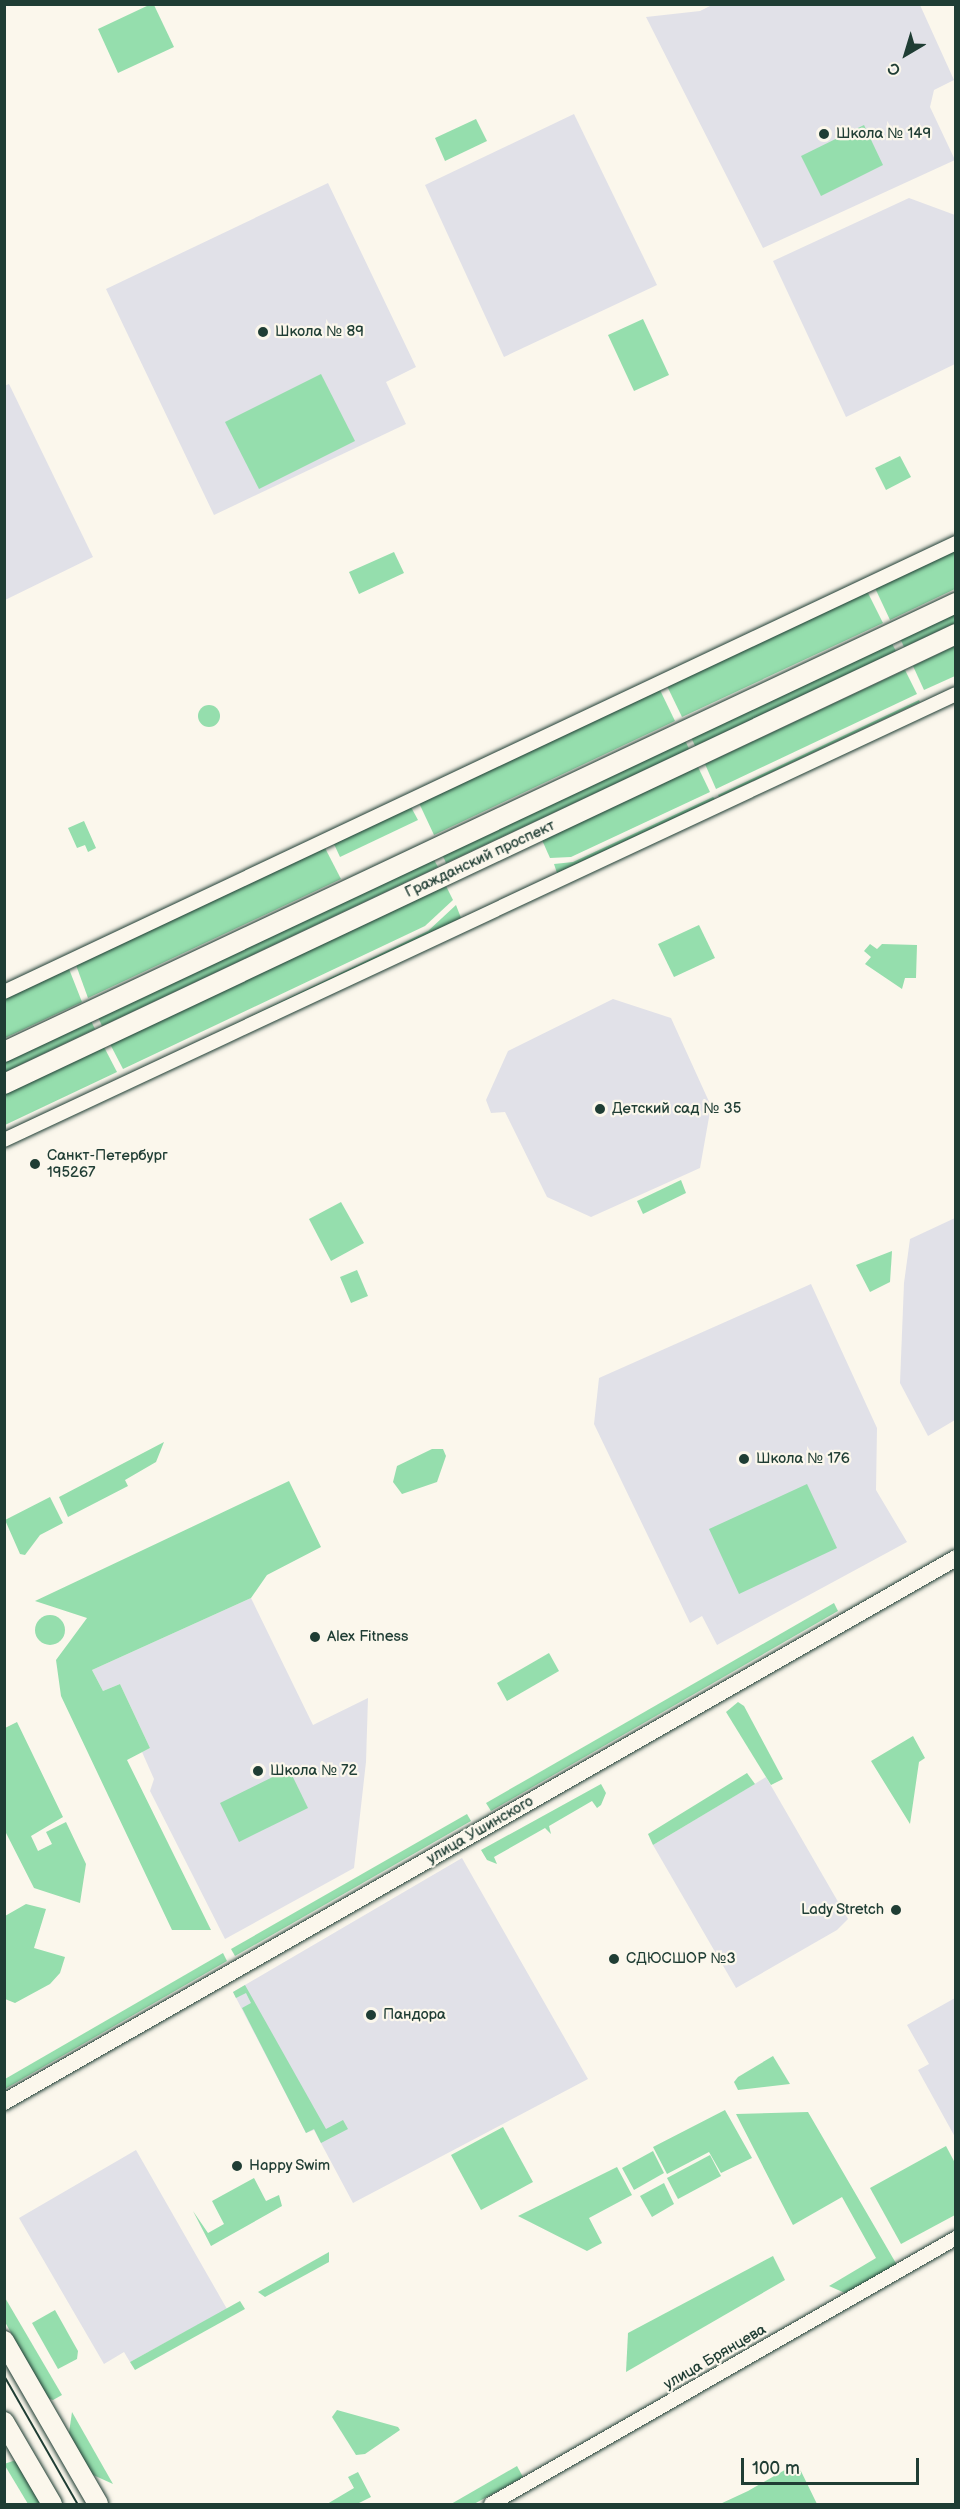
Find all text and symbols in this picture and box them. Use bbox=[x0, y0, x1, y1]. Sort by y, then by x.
north arrow bbox=[876, 24, 936, 84]
text: С bbox=[884, 58, 905, 79]
place label: Школа № 149 bbox=[836, 125, 931, 143]
marker: Школа № 149 bbox=[817, 127, 831, 141]
place label: Школа № 89 bbox=[275, 323, 364, 341]
marker: Школа № 89 bbox=[256, 325, 270, 339]
street label: Гражданский проспект bbox=[402, 816, 558, 902]
place label: Детский сад № 35 bbox=[612, 1100, 741, 1118]
marker: Детский сад № 35 bbox=[593, 1102, 607, 1116]
place label: Санкт-Петербург 195267 bbox=[47, 1146, 168, 1181]
marker: Санкт-Петербург 195267 bbox=[28, 1157, 42, 1171]
place label: Школа № 176 bbox=[756, 1450, 850, 1468]
marker: Школа № 176 bbox=[737, 1452, 751, 1466]
place label: Alex Fitness bbox=[327, 1628, 408, 1646]
marker: Alex Fitness bbox=[308, 1630, 322, 1644]
place label: Школа № 72 bbox=[270, 1762, 358, 1780]
marker: Школа № 72 bbox=[251, 1764, 265, 1778]
street label: улица Ушинского bbox=[424, 1792, 536, 1868]
place label: Lady Stretch bbox=[800, 1901, 884, 1919]
marker: Lady Stretch bbox=[889, 1903, 903, 1917]
place label: СДЮСШОР №3 bbox=[626, 1950, 736, 1968]
marker: СДЮСШОР №3 bbox=[607, 1952, 621, 1966]
place label: Пандора bbox=[383, 2006, 446, 2024]
marker: Пандора bbox=[364, 2008, 378, 2022]
place label: Happy Swim bbox=[249, 2157, 332, 2175]
marker: Happy Swim bbox=[230, 2159, 244, 2173]
street label: улица Брянцева bbox=[661, 2320, 769, 2394]
scale bar bbox=[744, 2446, 922, 2484]
text: 100 m bbox=[752, 2458, 800, 2479]

